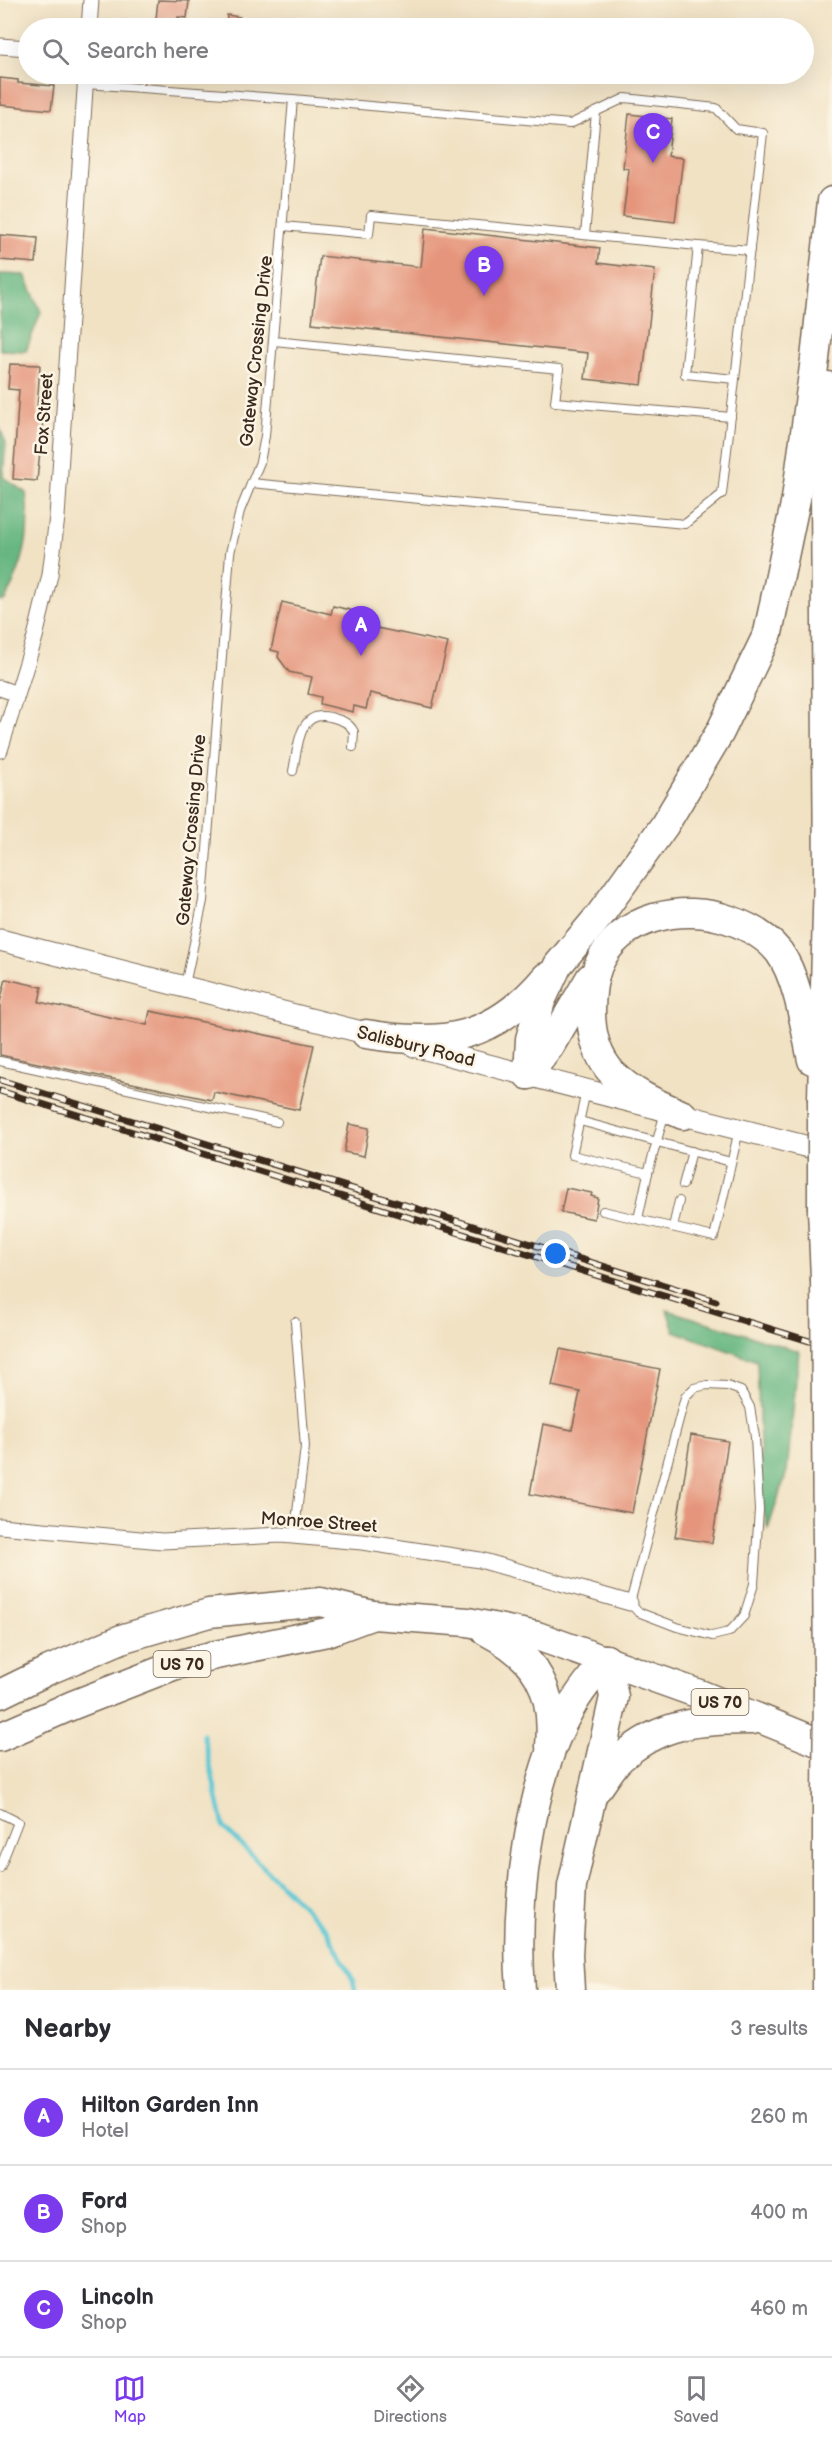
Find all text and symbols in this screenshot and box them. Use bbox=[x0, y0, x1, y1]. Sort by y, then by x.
search box bbox=[18, 18, 814, 84]
icon: search bbox=[39, 35, 72, 68]
text: Search here bbox=[87, 38, 209, 65]
pin: C bbox=[634, 114, 672, 163]
pin: B bbox=[464, 246, 504, 296]
street label: Gateway Crossing Drive bbox=[236, 254, 277, 448]
street label: Fox Street bbox=[31, 372, 58, 456]
pin: A bbox=[342, 606, 380, 656]
street label: Gateway Crossing Drive bbox=[173, 733, 210, 927]
street label: Salisbury Road bbox=[355, 1022, 477, 1071]
your location bbox=[541, 1239, 570, 1268]
street label: Monroe Street bbox=[260, 1508, 378, 1537]
road number: US 70 bbox=[154, 1651, 210, 1677]
road number: US 70 bbox=[692, 1689, 748, 1715]
text: Nearby bbox=[24, 2014, 111, 2045]
text: 3 results bbox=[730, 2017, 808, 2041]
text: Hilton Garden Inn bbox=[81, 2092, 259, 2119]
text: A bbox=[37, 2105, 50, 2129]
text: 260 m bbox=[750, 2105, 808, 2129]
text: Hotel bbox=[81, 2119, 129, 2143]
text: Ford bbox=[81, 2188, 127, 2215]
text: B bbox=[36, 2201, 51, 2225]
text: 400 m bbox=[750, 2201, 808, 2225]
text: Shop bbox=[81, 2215, 127, 2239]
text: Lincoln bbox=[81, 2284, 154, 2311]
text: C bbox=[36, 2297, 51, 2321]
text: 460 m bbox=[750, 2297, 808, 2321]
text: Shop bbox=[81, 2311, 127, 2335]
tab: Map bbox=[113, 2372, 146, 2427]
tab: Directions bbox=[373, 2372, 447, 2427]
tab: Saved bbox=[674, 2372, 719, 2427]

